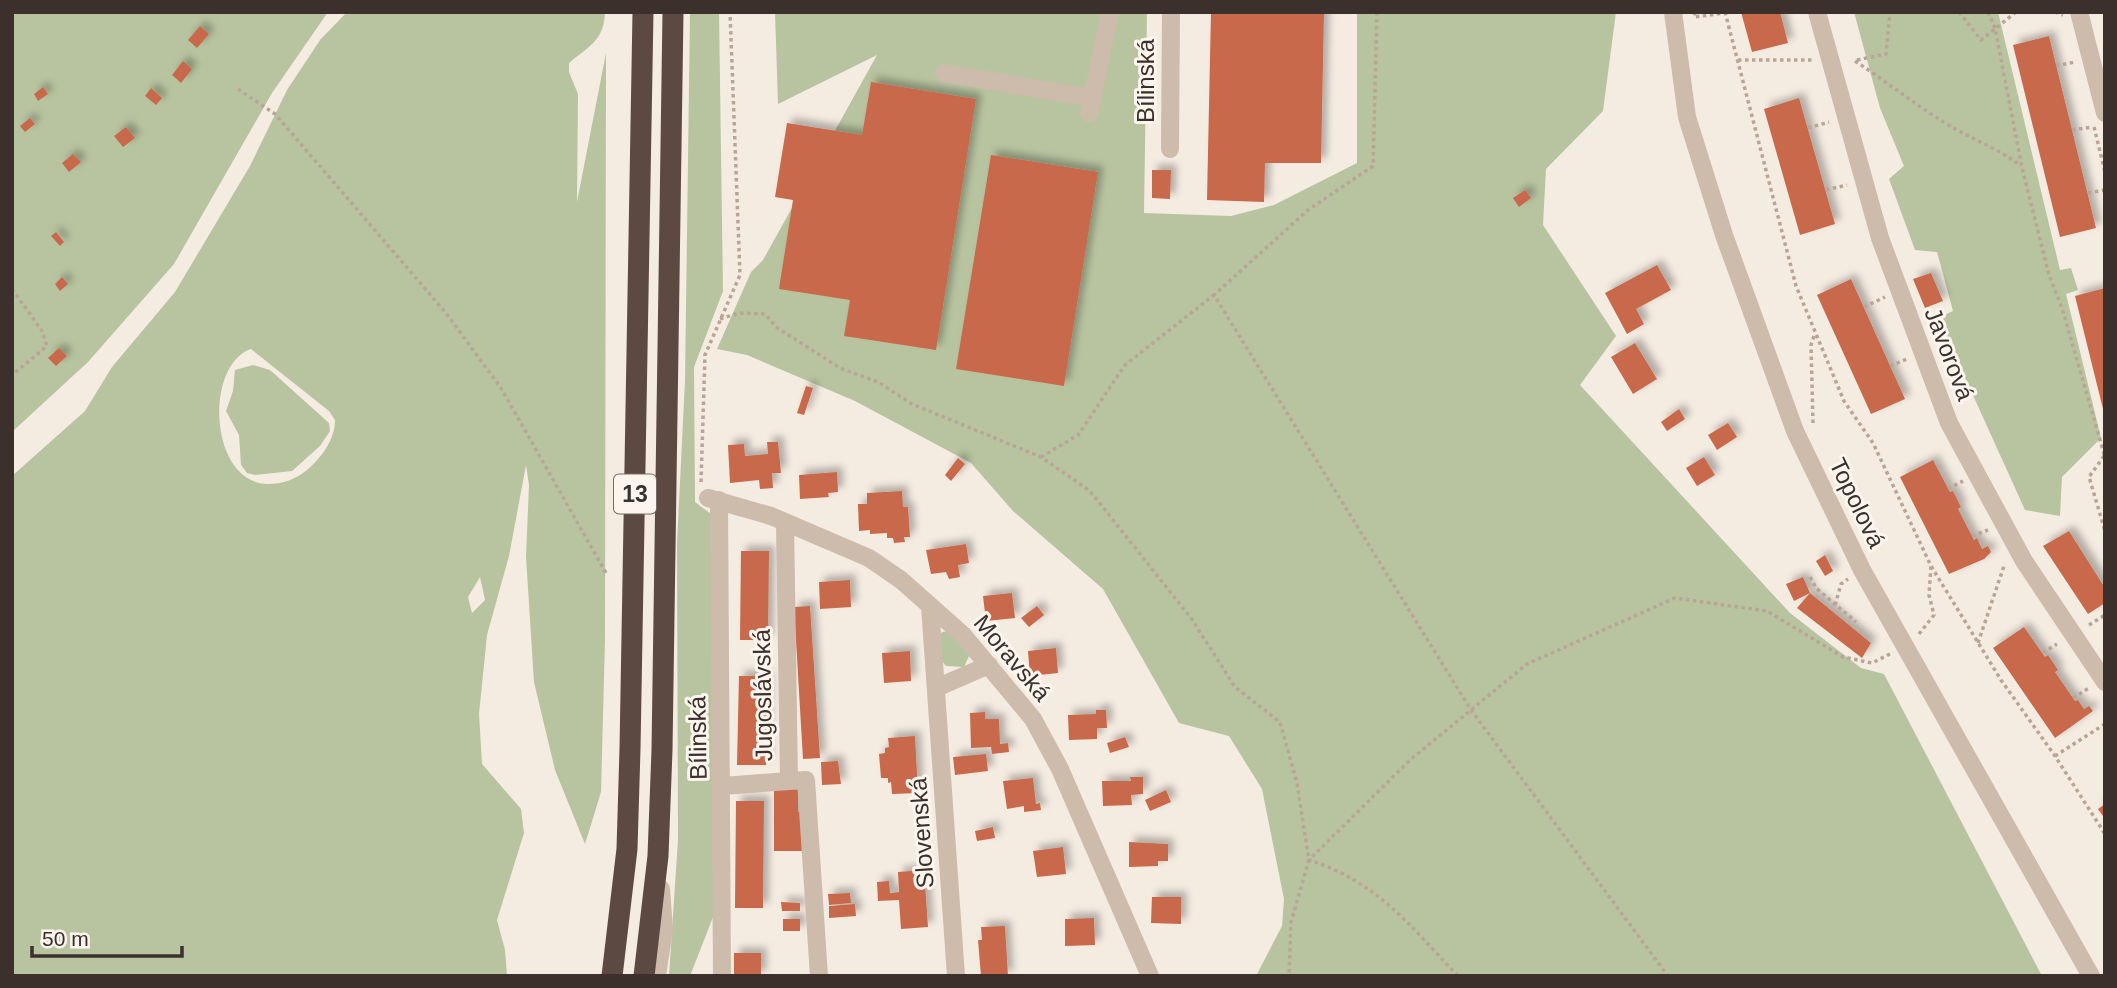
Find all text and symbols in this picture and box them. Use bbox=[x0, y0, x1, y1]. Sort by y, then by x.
street label: Bílinská bbox=[1132, 38, 1159, 123]
street label: Javorová bbox=[1919, 304, 1980, 405]
street label: Topolová bbox=[1824, 454, 1891, 552]
road number: 13 bbox=[614, 474, 656, 514]
street label: Moravská bbox=[969, 609, 1057, 707]
street label: Jugoslávská bbox=[748, 628, 777, 761]
street label: Bílinská bbox=[683, 695, 712, 780]
street label: Slovenská bbox=[904, 776, 939, 889]
scale bar bbox=[32, 914, 182, 958]
text: 50 m bbox=[42, 927, 89, 950]

